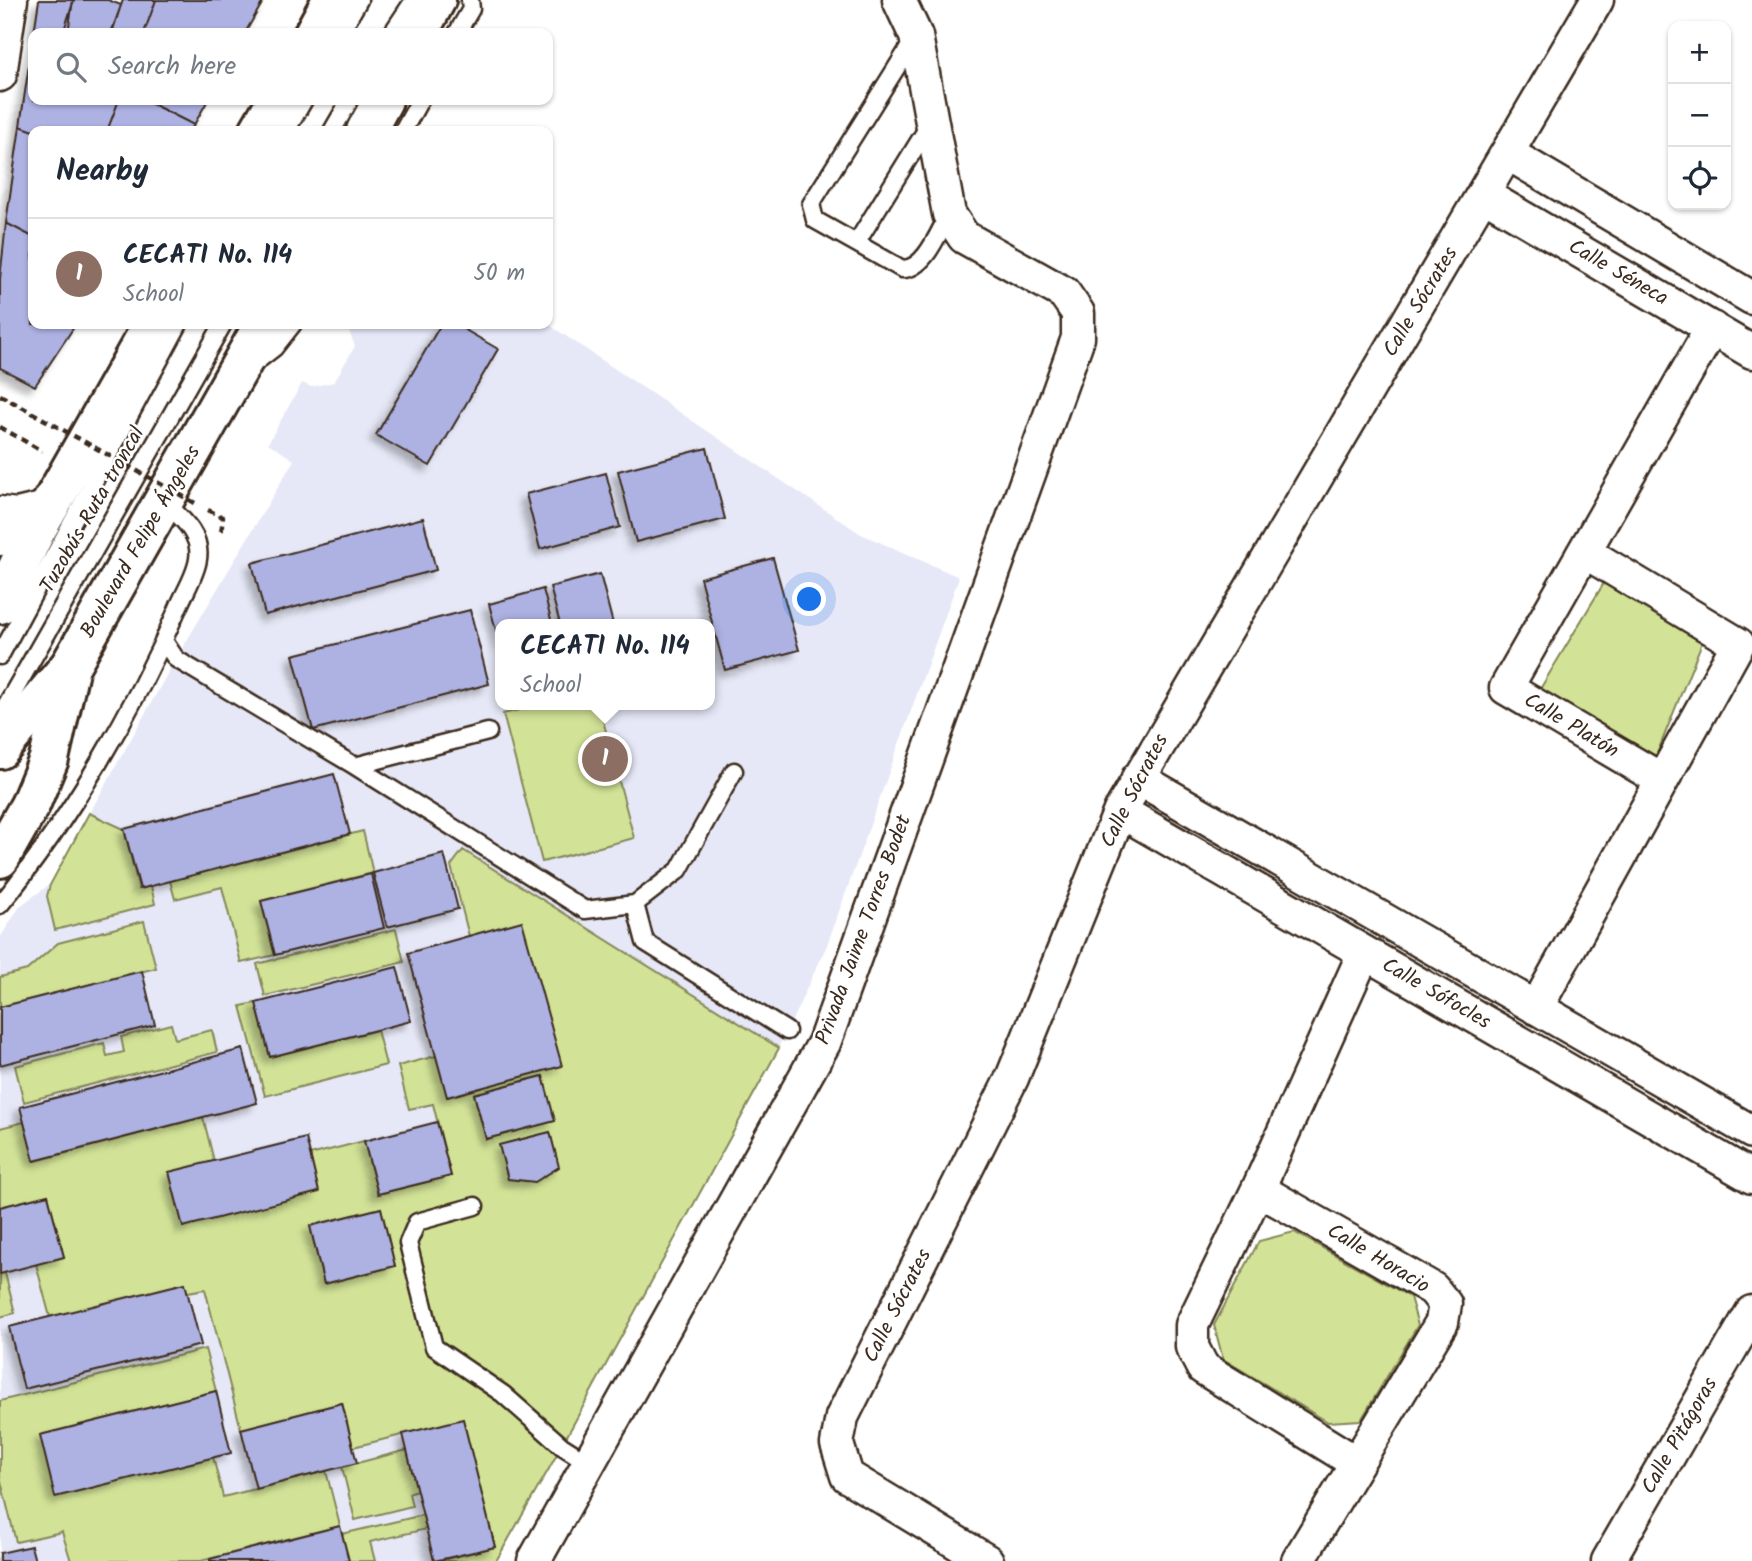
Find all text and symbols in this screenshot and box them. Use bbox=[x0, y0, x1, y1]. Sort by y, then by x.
map controls bbox=[1668, 21, 1731, 210]
button: + bbox=[1668, 21, 1731, 84]
search box bbox=[28, 28, 553, 105]
text: Search here bbox=[108, 46, 236, 88]
icon: search bbox=[52, 48, 90, 86]
button: − bbox=[1668, 84, 1731, 147]
button: locate bbox=[1668, 147, 1731, 210]
text: Nearby bbox=[56, 148, 148, 196]
street label: Calle Séneca bbox=[1562, 231, 1674, 315]
text: CECATI No. 114 bbox=[123, 235, 292, 277]
street label: Calle Sócrates bbox=[1375, 240, 1467, 364]
text: 1 bbox=[76, 256, 82, 292]
text: 50 m bbox=[474, 256, 525, 292]
text: School bbox=[123, 277, 184, 313]
street label: Tuzobús Ruta troncal bbox=[32, 421, 154, 599]
street label: Boulevard Felipe Ángeles bbox=[72, 439, 210, 644]
your location bbox=[792, 582, 826, 616]
popup bbox=[495, 619, 715, 710]
text: CECATI No. 114 bbox=[520, 626, 690, 668]
text: School bbox=[520, 668, 582, 704]
street label: Calle Platón bbox=[1517, 685, 1625, 767]
street label: Calle Sócrates bbox=[1092, 728, 1178, 854]
pin: 1 bbox=[582, 733, 628, 785]
street label: Privada Jaime Torres Bodet bbox=[807, 810, 921, 1050]
street label: Calle Sófocles bbox=[1375, 949, 1497, 1039]
street label: Calle Horacio bbox=[1320, 1215, 1436, 1303]
street label: Calle Sócrates bbox=[855, 1243, 941, 1369]
street label: Calle Pitágoras bbox=[1633, 1371, 1727, 1501]

